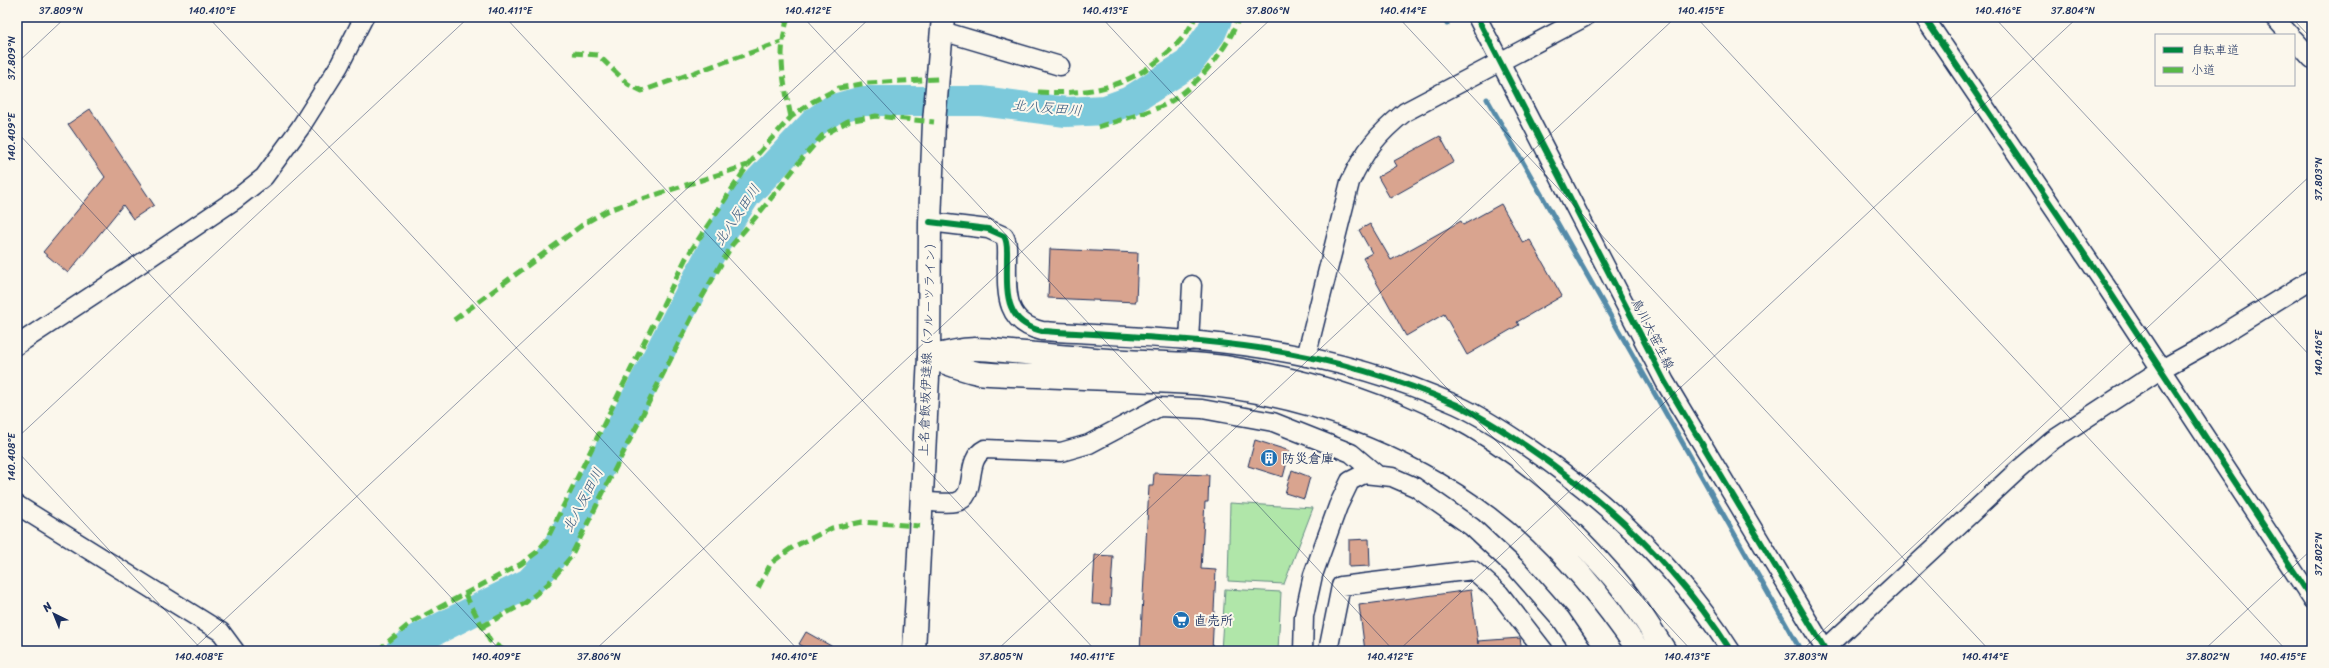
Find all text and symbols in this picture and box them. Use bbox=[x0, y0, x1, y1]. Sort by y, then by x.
text: 37.809°N bbox=[39, 2, 83, 20]
text: 140.410°E bbox=[189, 2, 237, 20]
text: 140.411°E bbox=[488, 2, 534, 20]
text: 140.412°E bbox=[785, 2, 832, 20]
text: 140.413°E bbox=[1082, 2, 1129, 20]
text: 37.806°N bbox=[1246, 2, 1290, 20]
text: 140.414°E bbox=[1380, 2, 1428, 20]
text: 140.415°E bbox=[1678, 2, 1726, 20]
text: 140.416°E bbox=[1975, 2, 2022, 20]
text: 37.804°N bbox=[2051, 2, 2095, 20]
legend bbox=[2155, 34, 2295, 86]
text: 37.809°N bbox=[3, 36, 21, 80]
text: 自転車道 bbox=[2191, 39, 2239, 61]
text: 小道 bbox=[2191, 59, 2215, 81]
water label: 北八反田川 bbox=[1011, 92, 1083, 124]
text: 140.409°E bbox=[3, 111, 21, 161]
text: 37.803°N bbox=[2310, 157, 2328, 201]
water label: 北八反田川 bbox=[707, 179, 767, 251]
street label: 上名倉飯坂伊達線（フルーツライン） bbox=[912, 236, 942, 456]
street label: 鳥川大笹生線 bbox=[1625, 294, 1681, 375]
text: 140.416°E bbox=[2310, 329, 2328, 376]
text: 140.408°E bbox=[3, 431, 21, 481]
place label: 防災倉庫 bbox=[1282, 447, 1334, 470]
building icon: 防災倉庫 bbox=[1259, 448, 1279, 468]
water label: 北八反田川 bbox=[556, 463, 610, 537]
text: 37.802°N bbox=[2310, 532, 2328, 576]
north arrow bbox=[34, 594, 74, 634]
text: N bbox=[38, 597, 57, 617]
place label: 直売所 bbox=[1194, 609, 1233, 632]
supermarket icon: 直売所 bbox=[1171, 610, 1191, 630]
text: 140.408°E bbox=[175, 648, 225, 666]
text: 140.409°E bbox=[472, 648, 522, 666]
text: 37.806°N bbox=[577, 648, 621, 666]
text: 140.410°E bbox=[771, 648, 819, 666]
text: 37.805°N bbox=[979, 648, 1023, 666]
text: 140.411°E bbox=[1070, 648, 1116, 666]
text: 140.412°E bbox=[1367, 648, 1414, 666]
text: 140.413°E bbox=[1664, 648, 1711, 666]
text: 37.803°N bbox=[1784, 648, 1828, 666]
text: 140.414°E bbox=[1962, 648, 2010, 666]
text: 37.802°N bbox=[2186, 648, 2230, 666]
text: 140.415°E bbox=[2260, 648, 2308, 666]

